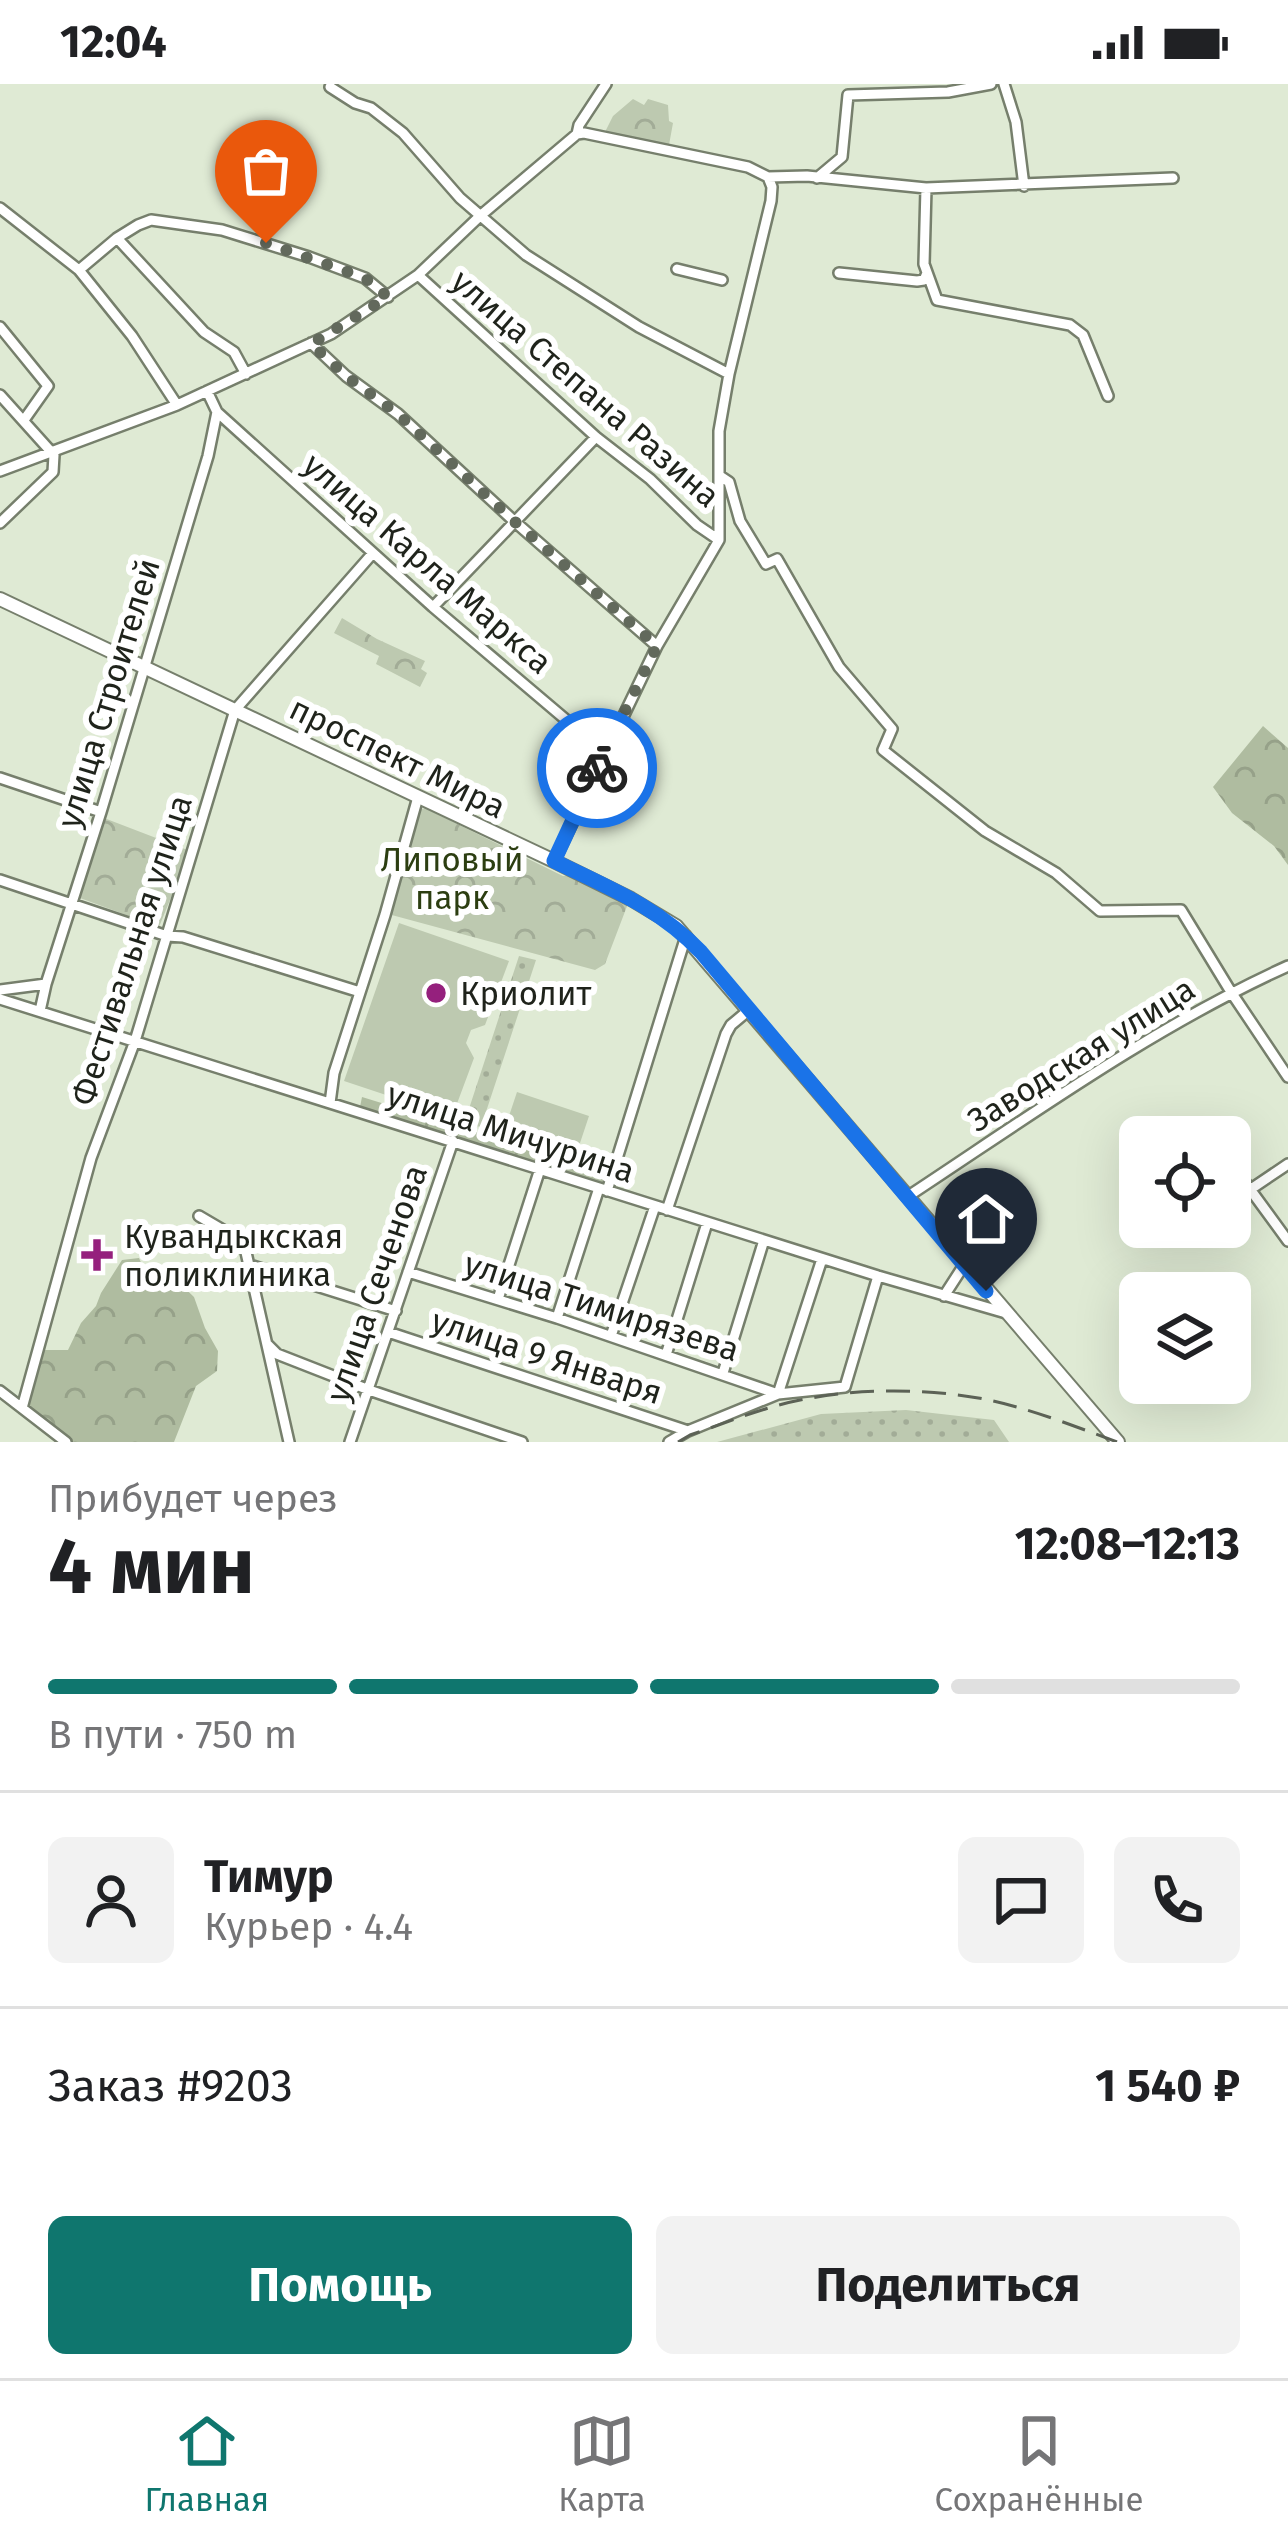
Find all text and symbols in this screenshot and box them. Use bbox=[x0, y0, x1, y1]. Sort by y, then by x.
text: 12:04 bbox=[60, 15, 167, 69]
pin bbox=[215, 120, 317, 243]
icon: bag bbox=[233, 138, 299, 204]
street label: улица Степана Разина bbox=[443, 261, 728, 516]
street label: улица Карла Маркса bbox=[295, 445, 560, 683]
street label: улица Строителей bbox=[49, 554, 169, 833]
street label: проспект Мира bbox=[283, 688, 512, 827]
courier bbox=[537, 708, 657, 828]
icon: bike bbox=[564, 735, 630, 801]
street label: Фестивальная улица bbox=[63, 790, 201, 1111]
park label: Липовый парк bbox=[381, 840, 523, 918]
street label: Заводская улица bbox=[961, 969, 1202, 1141]
place label: Криолит bbox=[460, 974, 592, 1014]
marker: Криолит bbox=[423, 980, 449, 1006]
street label: улица Мичурина bbox=[382, 1074, 639, 1192]
map controls bbox=[1119, 1116, 1251, 1404]
button: locate bbox=[1119, 1116, 1251, 1248]
street label: улица Сеченова bbox=[318, 1160, 436, 1407]
pin bbox=[935, 1168, 1037, 1291]
icon: home bbox=[953, 1186, 1019, 1252]
place label: Кувандыкская поликлиника bbox=[124, 1217, 343, 1295]
marker: Кувандыкская поликлиника bbox=[81, 1239, 113, 1271]
street label: улица Тимирязева bbox=[459, 1244, 744, 1370]
button: layers bbox=[1119, 1272, 1251, 1404]
street label: улица 9 Января bbox=[426, 1301, 667, 1413]
text: Прибудет через bbox=[48, 1476, 338, 1522]
text: 12:08–12:13 bbox=[1015, 1517, 1240, 1571]
text: 4 мин bbox=[48, 1520, 255, 1614]
text: В пути · 750 m bbox=[48, 1712, 297, 1758]
button: person bbox=[48, 1837, 174, 1963]
button: chat bbox=[958, 1837, 1084, 1963]
button: phone bbox=[1114, 1837, 1240, 1963]
text: Тимур bbox=[204, 1850, 334, 1904]
text: Курьер · 4.4 bbox=[204, 1904, 413, 1950]
text: Заказ #9203 bbox=[48, 2059, 293, 2113]
text: 1 540 ₽ bbox=[1095, 2059, 1240, 2113]
button: Помощь bbox=[48, 2216, 632, 2354]
button: Поделиться bbox=[656, 2216, 1240, 2354]
tab: Главная bbox=[144, 2408, 269, 2520]
tab: Карта bbox=[558, 2408, 646, 2520]
tab: Сохранённые bbox=[935, 2408, 1144, 2520]

